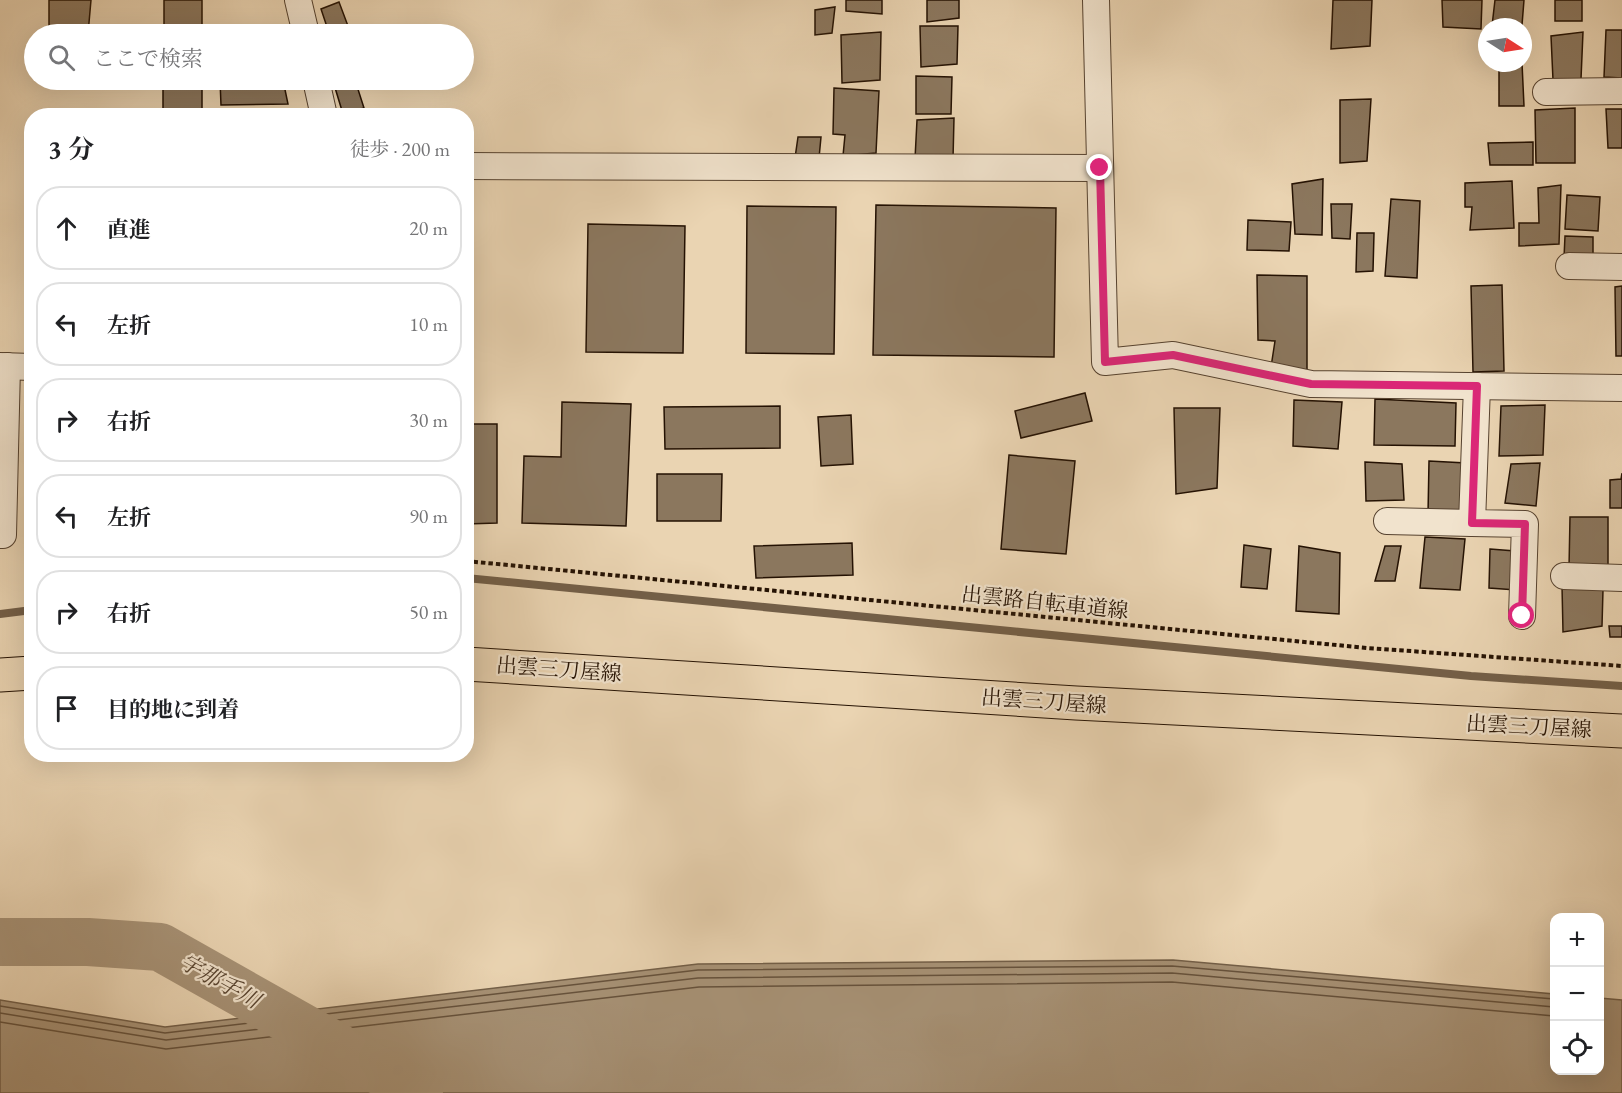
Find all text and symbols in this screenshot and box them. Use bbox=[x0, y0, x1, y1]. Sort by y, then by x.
north arrow bbox=[1478, 18, 1532, 72]
search box bbox=[24, 24, 474, 90]
icon: search bbox=[45, 41, 78, 74]
text: ここで検索 bbox=[93, 44, 203, 73]
text: 3 分 bbox=[48, 132, 94, 166]
text: 徒歩 · 200 m bbox=[350, 136, 450, 162]
route end bbox=[1086, 154, 1112, 180]
icon: ahead bbox=[50, 212, 83, 245]
text: 直進 bbox=[107, 215, 151, 244]
text: 20 m bbox=[409, 215, 448, 241]
icon: left bbox=[50, 308, 83, 341]
text: 左折 bbox=[107, 311, 151, 340]
text: 10 m bbox=[409, 311, 448, 337]
icon: right bbox=[50, 404, 83, 437]
text: 右折 bbox=[107, 407, 151, 436]
text: 30 m bbox=[409, 407, 448, 433]
icon: left bbox=[50, 500, 83, 533]
text: 左折 bbox=[107, 503, 151, 532]
text: 90 m bbox=[409, 503, 448, 529]
street label: 出雲路自転車道線 bbox=[960, 580, 1130, 624]
icon: right bbox=[50, 596, 83, 629]
text: 右折 bbox=[107, 599, 151, 628]
text: 50 m bbox=[409, 599, 448, 625]
route start bbox=[1508, 602, 1534, 628]
street label: 出雲三刀屋線 bbox=[495, 651, 623, 687]
street label: 出雲三刀屋線 bbox=[980, 683, 1108, 719]
icon: arrive bbox=[50, 692, 83, 725]
text: 目的地に到着 bbox=[107, 695, 239, 724]
street label: 出雲三刀屋線 bbox=[1465, 709, 1593, 743]
map controls bbox=[1550, 913, 1604, 1075]
button: + bbox=[1550, 913, 1604, 967]
water label: 宇那手川 bbox=[174, 947, 267, 1016]
button: − bbox=[1550, 967, 1604, 1021]
button: locate bbox=[1550, 1021, 1604, 1075]

